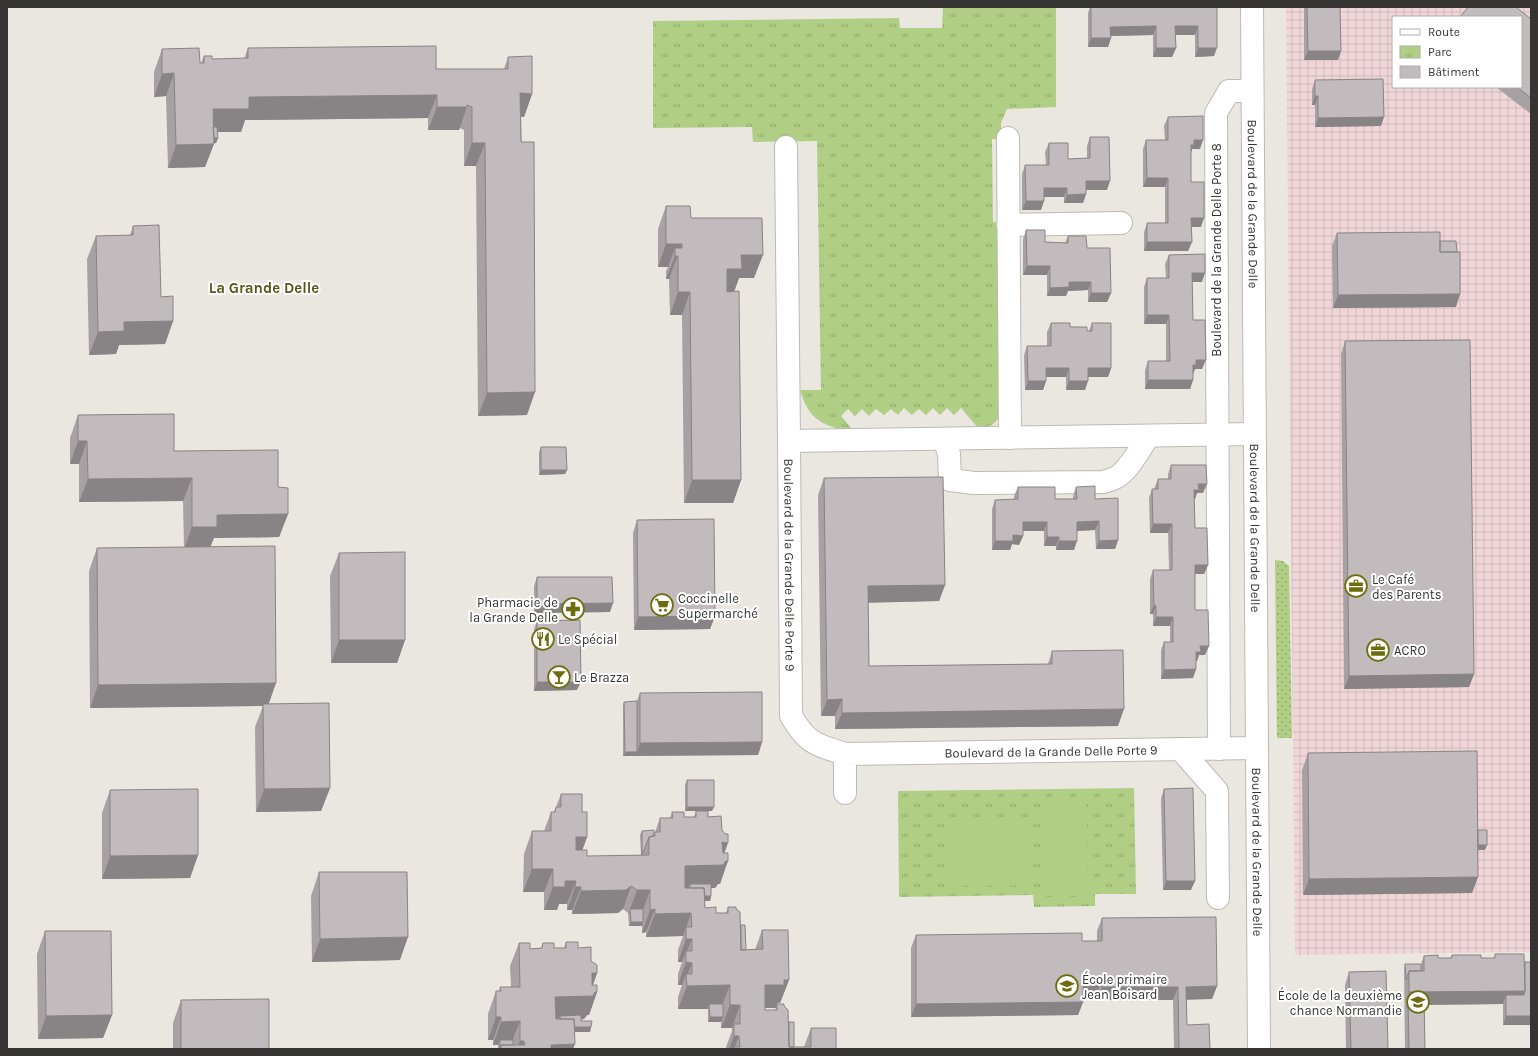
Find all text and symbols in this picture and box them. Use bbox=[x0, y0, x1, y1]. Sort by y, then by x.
legend bbox=[1392, 16, 1522, 88]
text: Route bbox=[1428, 25, 1460, 39]
text: Parc bbox=[1428, 45, 1452, 59]
text: Bâtiment bbox=[1428, 65, 1480, 79]
street label: Boulevard de la Grande Delle bbox=[1245, 120, 1261, 289]
street label: Boulevard de la Grande Delle Porte 8 bbox=[1209, 143, 1224, 357]
district label: La Grande Delle bbox=[209, 279, 319, 297]
street label: Boulevard de la Grande Delle bbox=[1247, 444, 1263, 613]
street label: Boulevard de la Grande Delle Porte 9 bbox=[781, 458, 798, 672]
place label: Le Café des Parents bbox=[1372, 572, 1442, 602]
office icon: Le Café des Parents bbox=[1343, 573, 1369, 599]
place label: Coccinelle Supermarché bbox=[678, 591, 758, 621]
supermarket icon: Coccinelle Supermarché bbox=[649, 592, 675, 618]
place label: Pharmacie de la Grande Delle bbox=[469, 595, 558, 625]
pharmacy icon: Pharmacie de la Grande Delle bbox=[560, 596, 586, 622]
restaurant icon: Le Spécial bbox=[530, 626, 556, 652]
place label: Le Spécial bbox=[558, 632, 617, 647]
office icon: ACRO bbox=[1365, 637, 1391, 663]
place label: ACRO bbox=[1394, 643, 1426, 658]
bar icon: Le Brazza bbox=[546, 664, 572, 690]
place label: Le Brazza bbox=[574, 670, 629, 685]
street label: Boulevard de la Grande Delle Porte 9 bbox=[944, 742, 1158, 761]
street label: Boulevard de la Grande Delle bbox=[1249, 768, 1265, 937]
place label: École primaire Jean Boisard bbox=[1082, 970, 1168, 1002]
school or university icon: École primaire Jean Boisard bbox=[1054, 973, 1080, 999]
place label: École de la deuxième chance Normandie bbox=[1278, 986, 1402, 1018]
school or university icon: École de la deuxième chance Normandie bbox=[1405, 989, 1431, 1015]

